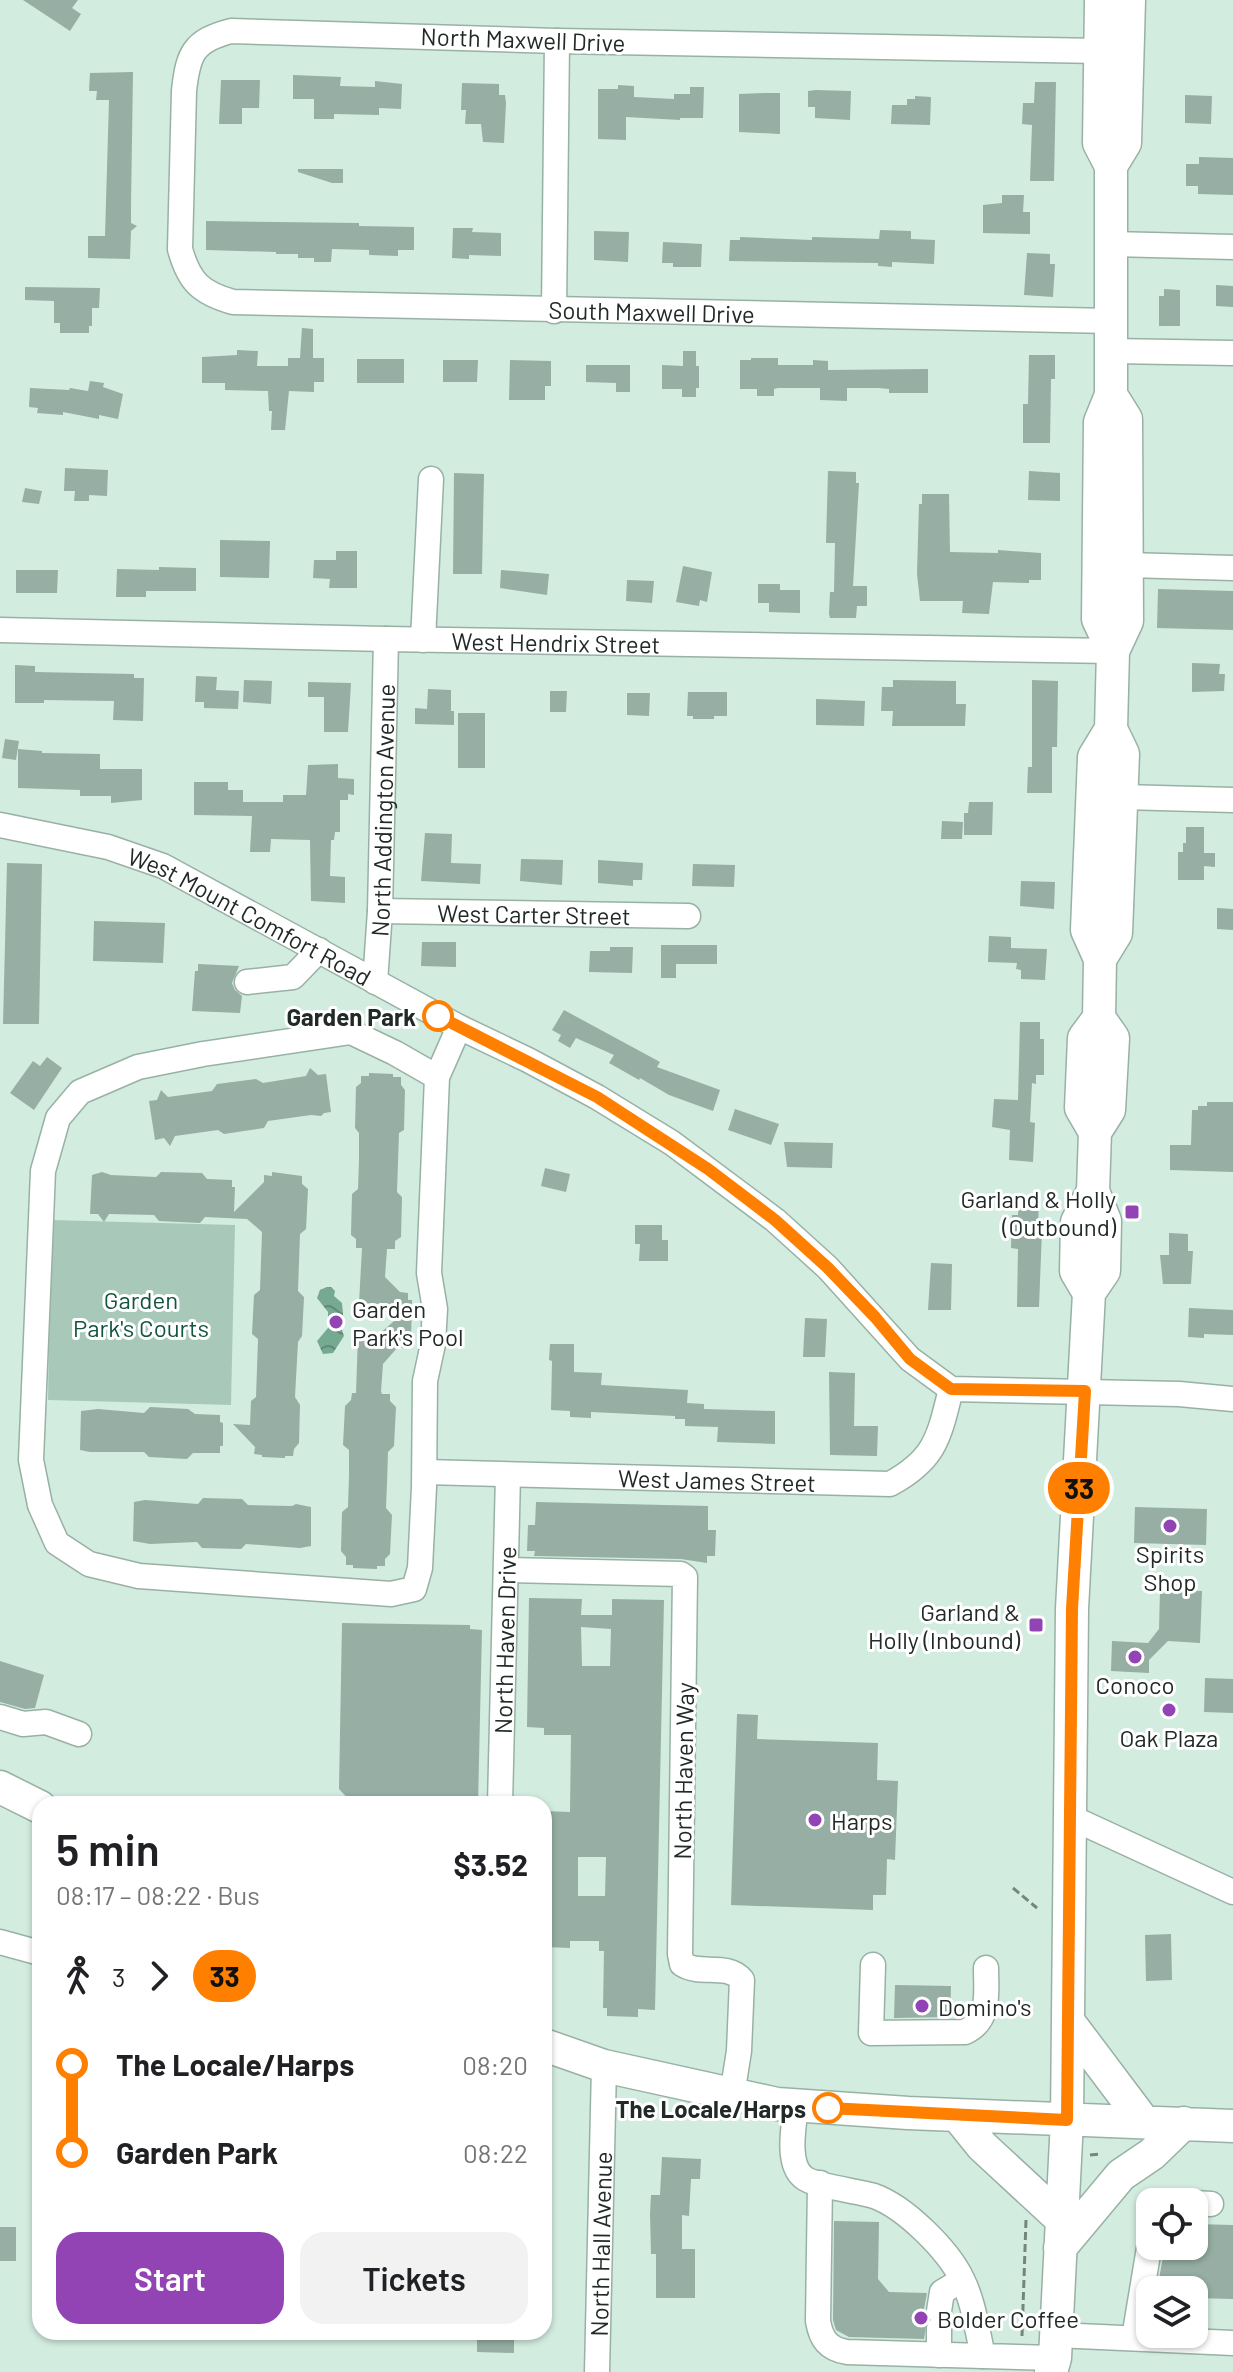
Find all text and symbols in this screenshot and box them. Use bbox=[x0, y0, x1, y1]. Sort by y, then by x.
street label: North Maxwell Drive bbox=[420, 21, 626, 57]
street label: South Maxwell Drive bbox=[548, 294, 755, 328]
street label: West Hendrix Street bbox=[451, 626, 660, 658]
street label: North Addington Avenue bbox=[364, 683, 400, 938]
street label: West Mount Comfort Road bbox=[124, 841, 376, 991]
street label: West Carter Street bbox=[437, 897, 631, 930]
marker: Garden Park bbox=[423, 1001, 453, 1031]
place label: Garden Park bbox=[286, 1002, 416, 1031]
place label: Garland & Holly (Outbound) bbox=[961, 1184, 1117, 1241]
marker: Garland & Holly (Outbound) bbox=[1123, 1203, 1141, 1221]
park label: Garden Park's Courts bbox=[73, 1285, 209, 1342]
place label: Garden Park's Pool bbox=[352, 1294, 463, 1351]
marker: Garden Park's Pool bbox=[327, 1313, 345, 1331]
street label: West James Street bbox=[618, 1462, 816, 1497]
line badge: 33 bbox=[1043, 1462, 1115, 1514]
text: 33 bbox=[1064, 1471, 1094, 1505]
marker: Spirits Shop bbox=[1161, 1517, 1179, 1535]
place label: Spirits Shop bbox=[1136, 1539, 1204, 1596]
street label: North Haven Drive bbox=[487, 1546, 521, 1734]
place label: Garland & Holly (Inbound) bbox=[868, 1597, 1021, 1654]
marker: Garland & Holly (Inbound) bbox=[1027, 1616, 1045, 1634]
marker: Conoco bbox=[1126, 1648, 1144, 1666]
place label: Conoco bbox=[1096, 1670, 1174, 1699]
street label: North Haven Way bbox=[667, 1682, 699, 1860]
marker: Oak Plaza bbox=[1160, 1701, 1178, 1719]
place label: Oak Plaza bbox=[1120, 1723, 1218, 1752]
place label: Harps bbox=[831, 1806, 893, 1835]
marker: Harps bbox=[806, 1811, 824, 1829]
text: 5 min bbox=[56, 1822, 160, 1875]
text: $3.52 bbox=[454, 1846, 528, 1882]
text: 08:17 – 08:22 · Bus bbox=[56, 1879, 260, 1910]
icon: walk bbox=[56, 1954, 100, 1998]
icon: forward bbox=[137, 1954, 181, 1998]
text: 33 bbox=[209, 1959, 240, 1993]
text: 3 bbox=[112, 1961, 125, 1992]
place label: Domino's bbox=[938, 1992, 1032, 2021]
marker: Domino's bbox=[913, 1997, 931, 2015]
text: The Locale/Harps bbox=[116, 2046, 354, 2082]
text: 08:20 bbox=[462, 2049, 528, 2080]
marker: The Locale/Harps bbox=[813, 2093, 843, 2123]
place label: The Locale/Harps bbox=[615, 2094, 806, 2123]
text: Garden Park bbox=[116, 2134, 278, 2170]
text: 08:22 bbox=[463, 2137, 528, 2168]
street label: North Hall Avenue bbox=[583, 2151, 617, 2337]
map controls bbox=[1136, 2188, 1208, 2348]
button: locate bbox=[1136, 2188, 1208, 2260]
button: Start bbox=[56, 2232, 284, 2324]
button: Tickets bbox=[300, 2232, 528, 2324]
button: layers bbox=[1136, 2276, 1208, 2348]
place label: Bolder Coffee bbox=[937, 2304, 1079, 2333]
marker: Bolder Coffee bbox=[912, 2309, 930, 2327]

